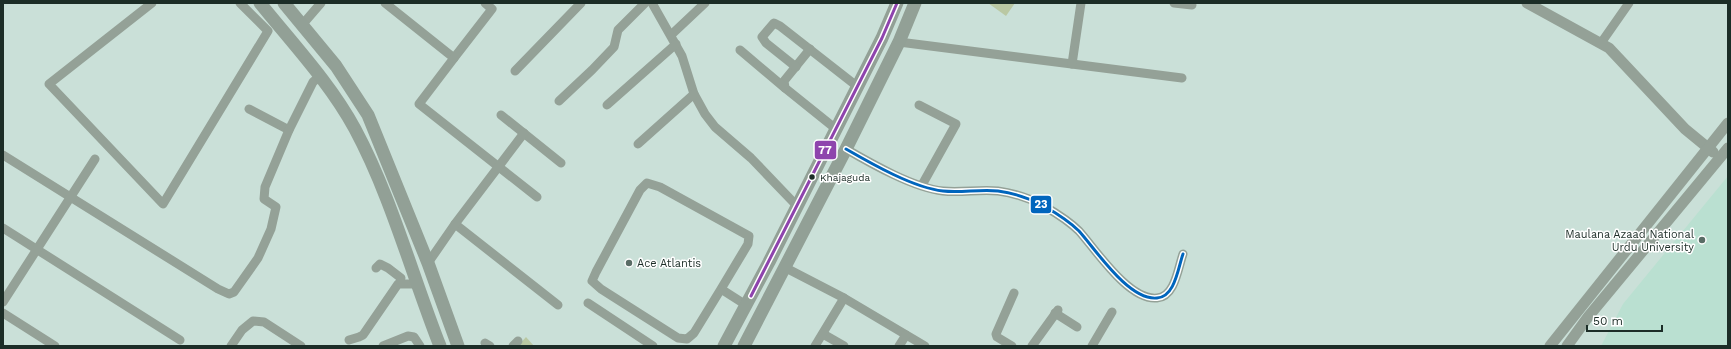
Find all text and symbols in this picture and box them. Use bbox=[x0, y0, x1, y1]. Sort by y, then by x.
line badge: 77 bbox=[814, 140, 837, 160]
text: 77 bbox=[818, 144, 832, 157]
marker: Khajaguda bbox=[807, 172, 817, 182]
place label: Khajaguda bbox=[820, 172, 870, 183]
line badge: 23 bbox=[1030, 195, 1052, 214]
text: 23 bbox=[1034, 198, 1048, 211]
place label: Maulana Azaad National Urdu University bbox=[1565, 228, 1695, 254]
marker: Maulana Azaad National Urdu University bbox=[1697, 235, 1707, 245]
place label: Ace Atlantis bbox=[637, 257, 701, 270]
marker: Ace Atlantis bbox=[624, 258, 634, 268]
scale bar bbox=[1587, 307, 1662, 333]
text: 50 m bbox=[1593, 314, 1623, 328]

